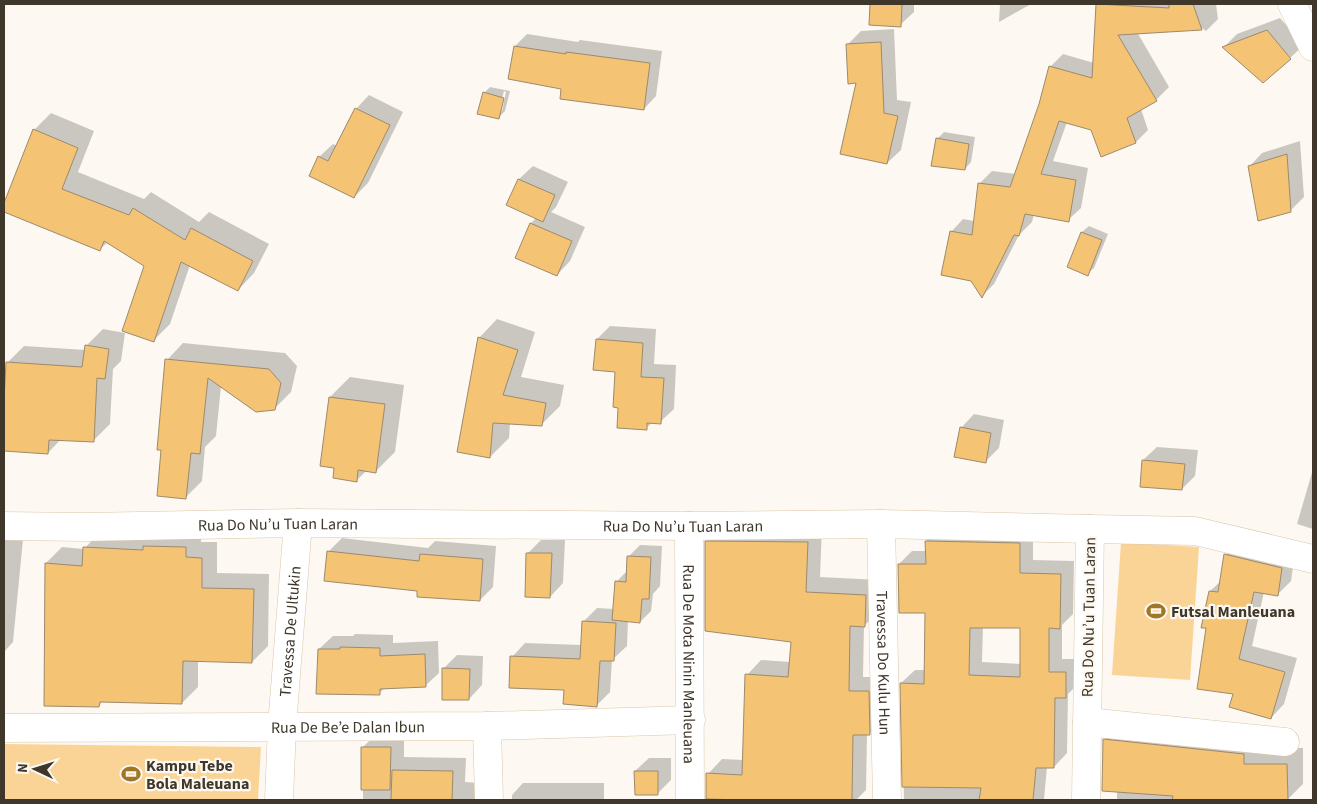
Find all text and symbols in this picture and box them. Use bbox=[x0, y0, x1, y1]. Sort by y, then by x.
street label: Rua Do Nu’u Tuan Laran bbox=[198, 513, 358, 537]
street label: Rua Do Nu’u Tuan Laran bbox=[603, 515, 763, 538]
street label: Rua Do Nu’u Tuan Laran bbox=[1077, 537, 1101, 697]
street label: Rua De Mota Ninin Manleuana bbox=[677, 564, 700, 764]
street label: Travessa De Ultukin bbox=[274, 565, 307, 698]
street label: Travessa Do Kulu Hun bbox=[870, 590, 896, 736]
sports icon: Futsal Manleuana bbox=[1145, 600, 1167, 622]
place label: Futsal Manleuana bbox=[1171, 601, 1295, 623]
street label: Rua De Be’e Dalan Ibun bbox=[271, 716, 425, 739]
north arrow bbox=[10, 744, 60, 794]
place label: Kampu Tebe Bola Maleuana bbox=[146, 755, 249, 795]
text: N bbox=[13, 763, 33, 774]
sports icon: Kampu Tebe Bola Maleuana bbox=[120, 763, 142, 785]

